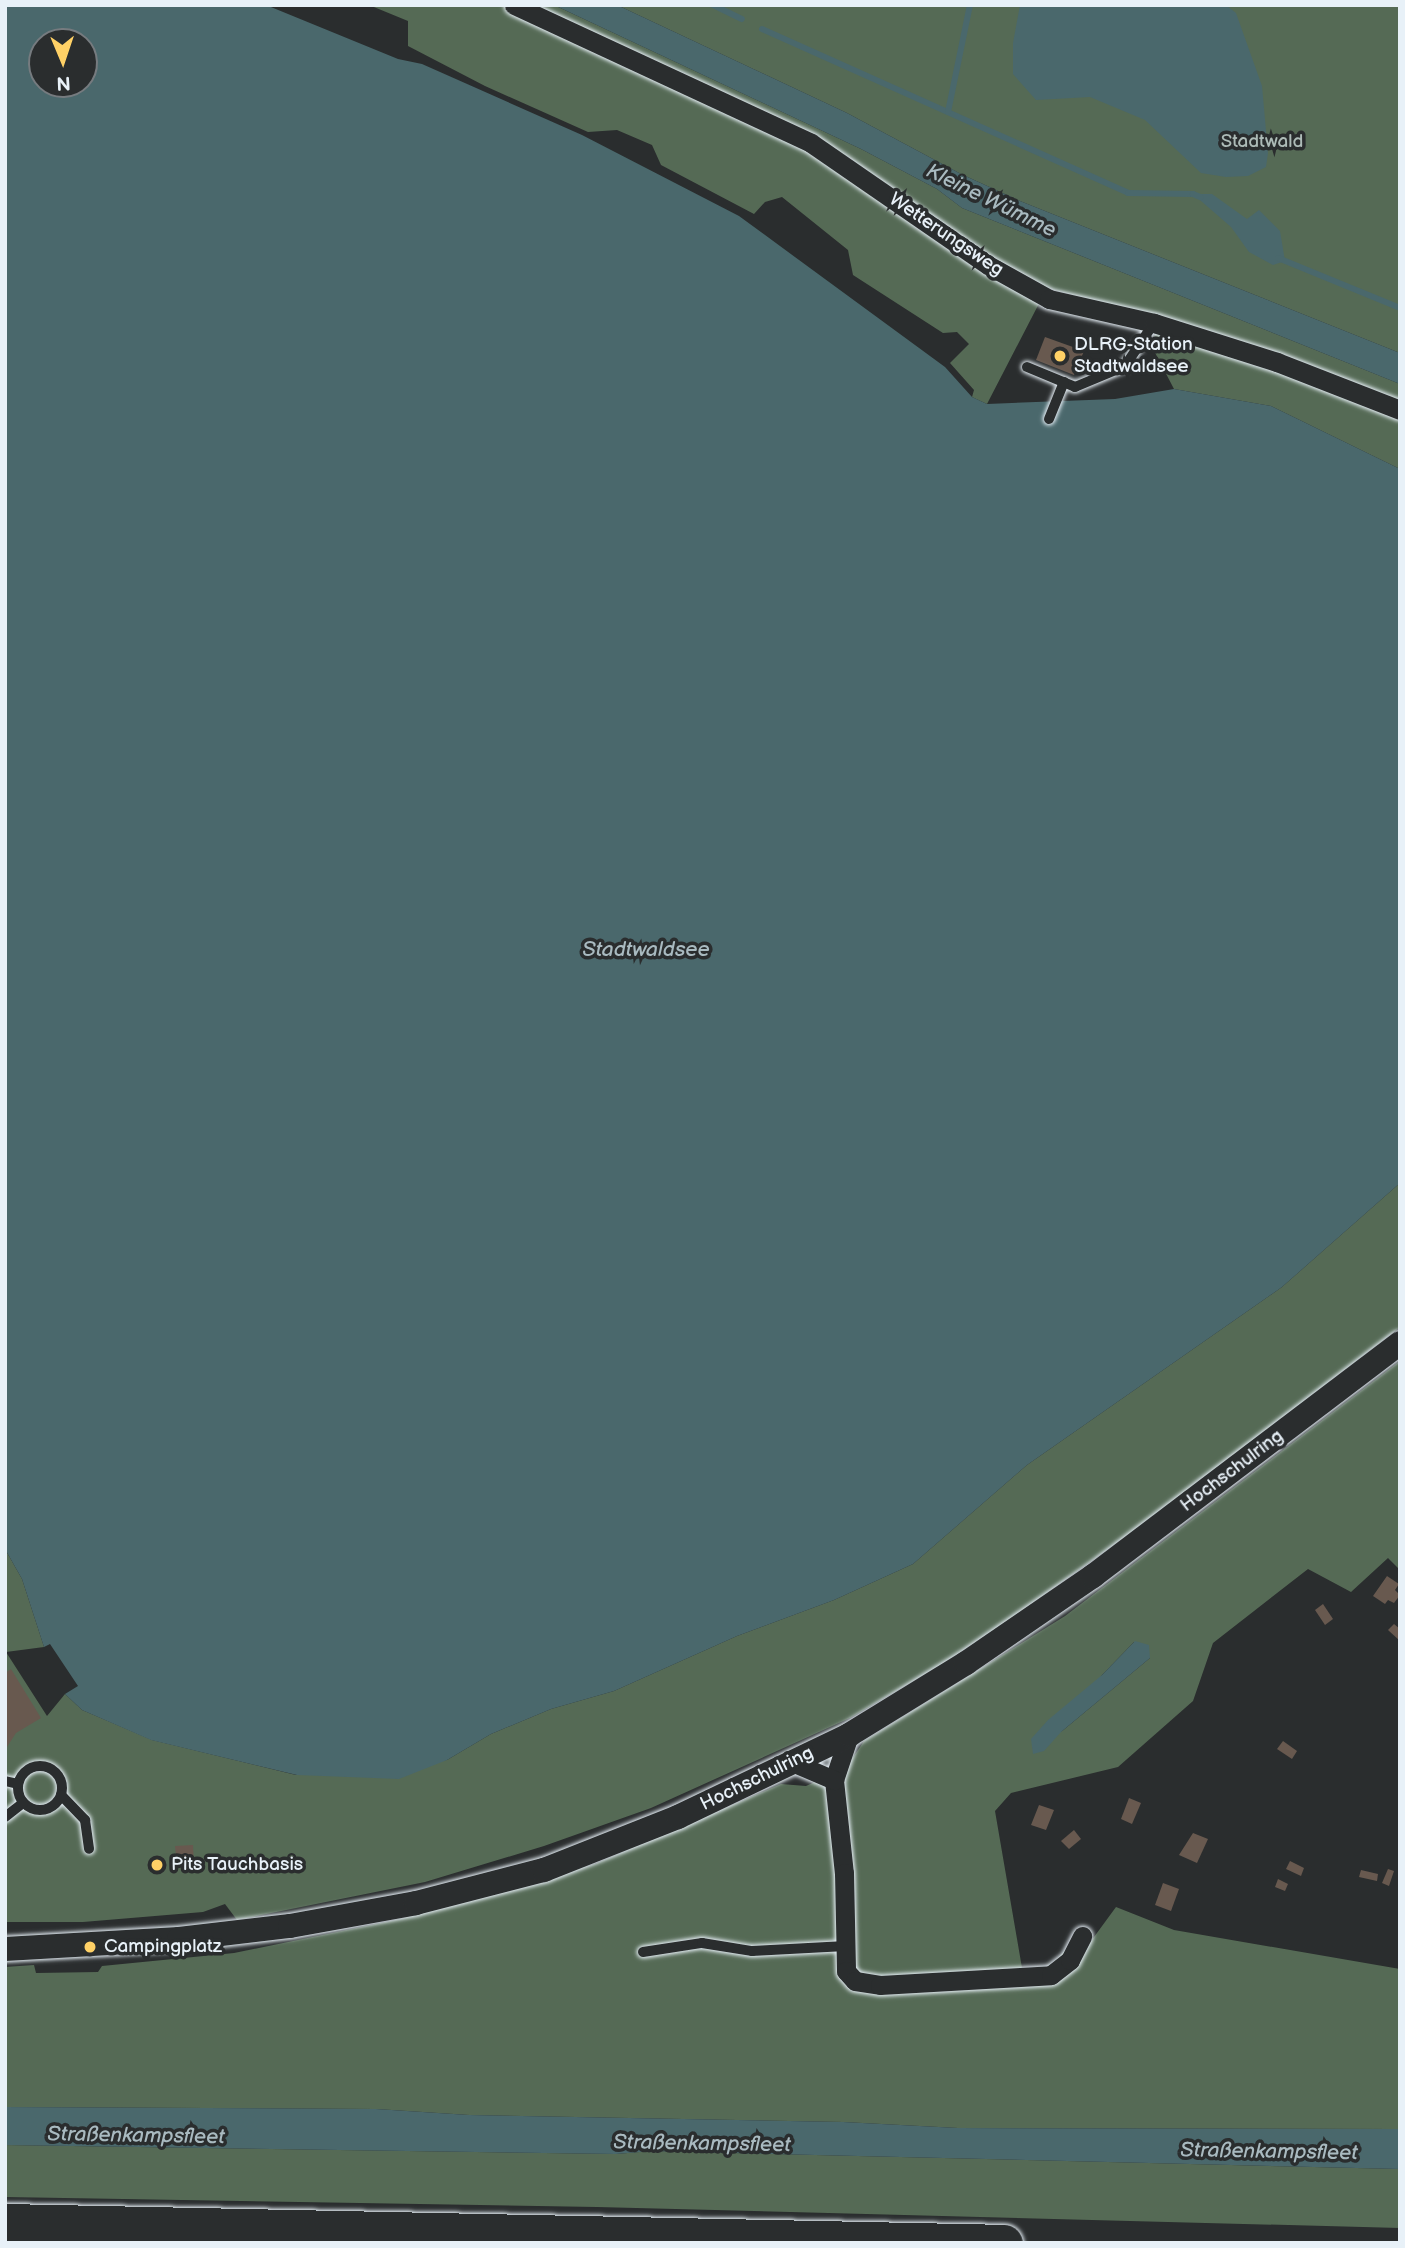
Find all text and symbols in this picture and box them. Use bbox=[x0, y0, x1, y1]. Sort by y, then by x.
north arrow bbox=[28, 28, 98, 98]
text: N bbox=[56, 71, 71, 94]
park label: Stadtwald bbox=[1221, 131, 1303, 153]
water label: Kleine Wümme bbox=[922, 158, 1060, 244]
street label: Wetterungsweg bbox=[884, 188, 1008, 282]
place label: DLRG-Station Stadtwaldsee bbox=[1074, 334, 1193, 378]
marker: DLRG-Station Stadtwaldsee bbox=[1052, 348, 1068, 364]
water label: Stadtwaldsee bbox=[582, 937, 710, 963]
street label: Hochschulring bbox=[1176, 1425, 1288, 1517]
street label: Hochschulring bbox=[697, 1742, 817, 1816]
place label: Pits Tauchbasis bbox=[171, 1854, 304, 1876]
marker: Pits Tauchbasis bbox=[149, 1857, 165, 1873]
place label: Campingplatz bbox=[104, 1936, 222, 1958]
marker: Campingplatz bbox=[82, 1939, 98, 1955]
water label: Straßenkampsfleet bbox=[47, 2122, 225, 2150]
water label: Straßenkampsfleet bbox=[613, 2130, 791, 2158]
water label: Straßenkampsfleet bbox=[1180, 2138, 1358, 2166]

